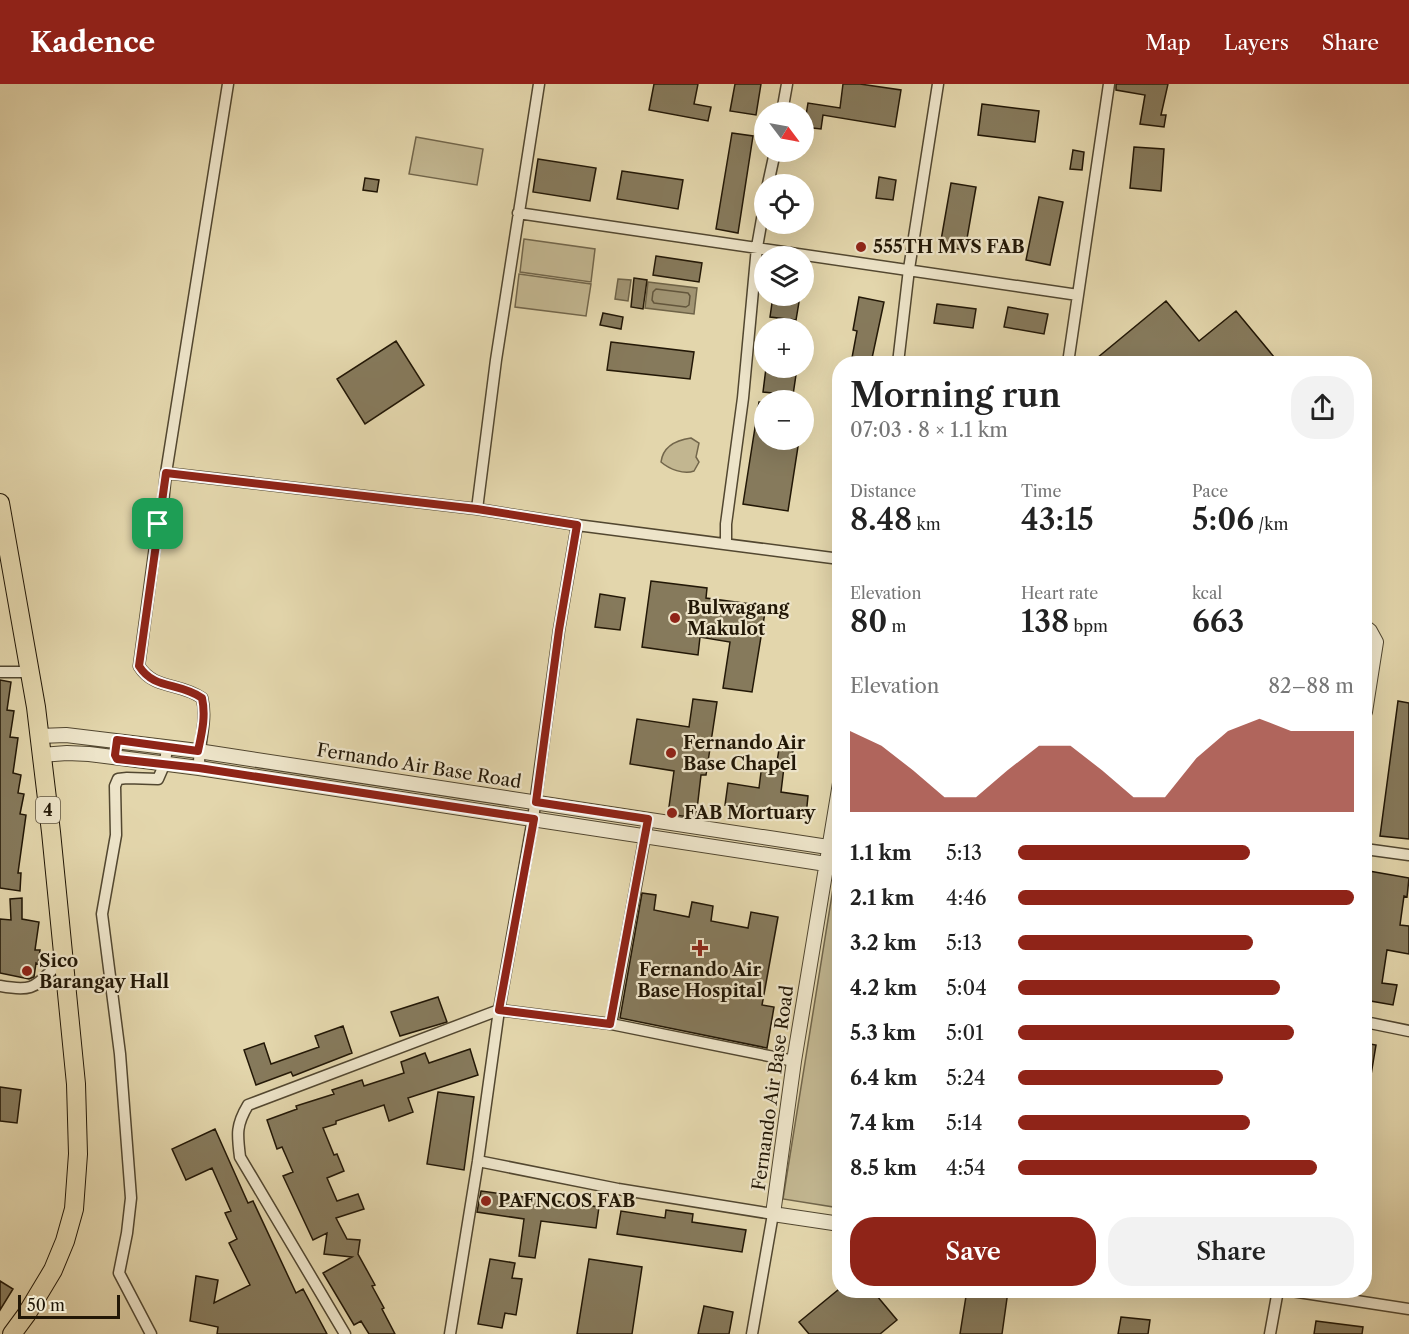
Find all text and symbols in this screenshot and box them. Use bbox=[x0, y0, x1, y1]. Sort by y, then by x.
text: Kadence bbox=[30, 25, 155, 59]
text: Map bbox=[1146, 30, 1191, 55]
text: Layers bbox=[1224, 30, 1289, 55]
text: Share bbox=[1322, 30, 1379, 55]
north arrow bbox=[754, 102, 814, 162]
map controls bbox=[754, 102, 814, 450]
button: locate bbox=[754, 174, 814, 234]
place label: 555TH MVS FAB bbox=[873, 236, 1025, 258]
marker: 555TH MVS FAB bbox=[854, 240, 868, 254]
button: layers bbox=[754, 246, 814, 306]
button: + bbox=[754, 318, 814, 378]
text: Morning run bbox=[850, 375, 1061, 416]
button: share bbox=[1291, 376, 1354, 439]
button: − bbox=[754, 390, 814, 450]
text: 07:03 · 8 × 1.1 km bbox=[850, 418, 1008, 442]
text: Distance bbox=[850, 481, 916, 501]
text: Time bbox=[1021, 481, 1061, 501]
text: Pace bbox=[1192, 481, 1228, 501]
pin bbox=[132, 498, 183, 549]
text: 8.48 bbox=[850, 501, 912, 538]
text: 43:15 bbox=[1021, 501, 1094, 538]
text: 5:06 bbox=[1192, 501, 1254, 538]
icon: arrive bbox=[141, 507, 174, 540]
text: km bbox=[912, 514, 941, 534]
text: /km bbox=[1254, 514, 1288, 534]
text: Elevation bbox=[850, 583, 921, 603]
text: Heart rate bbox=[1021, 583, 1098, 603]
text: kcal bbox=[1192, 583, 1222, 603]
place label: Bulwagang Makulot bbox=[687, 597, 790, 640]
text: 80 bbox=[850, 603, 887, 640]
text: 138 bbox=[1021, 603, 1069, 640]
text: 663 bbox=[1192, 603, 1244, 640]
marker: Bulwagang Makulot bbox=[668, 611, 682, 625]
text: m bbox=[887, 616, 907, 636]
text: bpm bbox=[1069, 616, 1108, 636]
text: Elevation bbox=[850, 674, 939, 698]
text: 82–88 m bbox=[1268, 674, 1354, 698]
place label: Fernando Air Base Chapel bbox=[683, 732, 806, 775]
street label: Fernando Air Base Road bbox=[315, 739, 523, 793]
marker: Fernando Air Base Chapel bbox=[664, 746, 678, 760]
road number: 4 bbox=[36, 797, 60, 823]
place label: FAB Mortuary bbox=[684, 802, 816, 824]
marker: FAB Mortuary bbox=[665, 806, 679, 820]
text: 1.1 km bbox=[850, 841, 912, 865]
text: 5:13 bbox=[946, 841, 982, 865]
text: 2.1 km bbox=[850, 886, 914, 910]
text: 4:46 bbox=[946, 886, 986, 910]
text: 3.2 km bbox=[850, 931, 917, 955]
text: 5:13 bbox=[946, 931, 982, 955]
marker: Fernando Air Base Hospital bbox=[691, 939, 709, 957]
place label: Sico Barangay Hall bbox=[39, 950, 169, 993]
place label: Fernando Air Base Hospital bbox=[637, 959, 763, 1002]
marker: Sico Barangay Hall bbox=[20, 964, 34, 978]
text: 4.2 km bbox=[850, 976, 917, 1000]
text: 5:04 bbox=[946, 976, 987, 1000]
street label: Fernando Air Base Road bbox=[748, 984, 798, 1192]
text: 5.3 km bbox=[850, 1021, 916, 1045]
text: 5:01 bbox=[946, 1021, 984, 1045]
text: 6.4 km bbox=[850, 1066, 917, 1090]
text: 5:24 bbox=[946, 1066, 986, 1090]
text: 7.4 km bbox=[850, 1111, 915, 1135]
text: 5:14 bbox=[946, 1111, 982, 1135]
text: 8.5 km bbox=[850, 1156, 917, 1180]
text: 4:54 bbox=[946, 1156, 986, 1180]
place label: PAFNCOS FAB bbox=[498, 1190, 635, 1212]
marker: PAFNCOS FAB bbox=[479, 1194, 493, 1208]
button: Save bbox=[850, 1217, 1096, 1286]
button: Share bbox=[1108, 1217, 1354, 1286]
scale bar bbox=[18, 1292, 120, 1320]
text: 50 m bbox=[27, 1295, 65, 1315]

